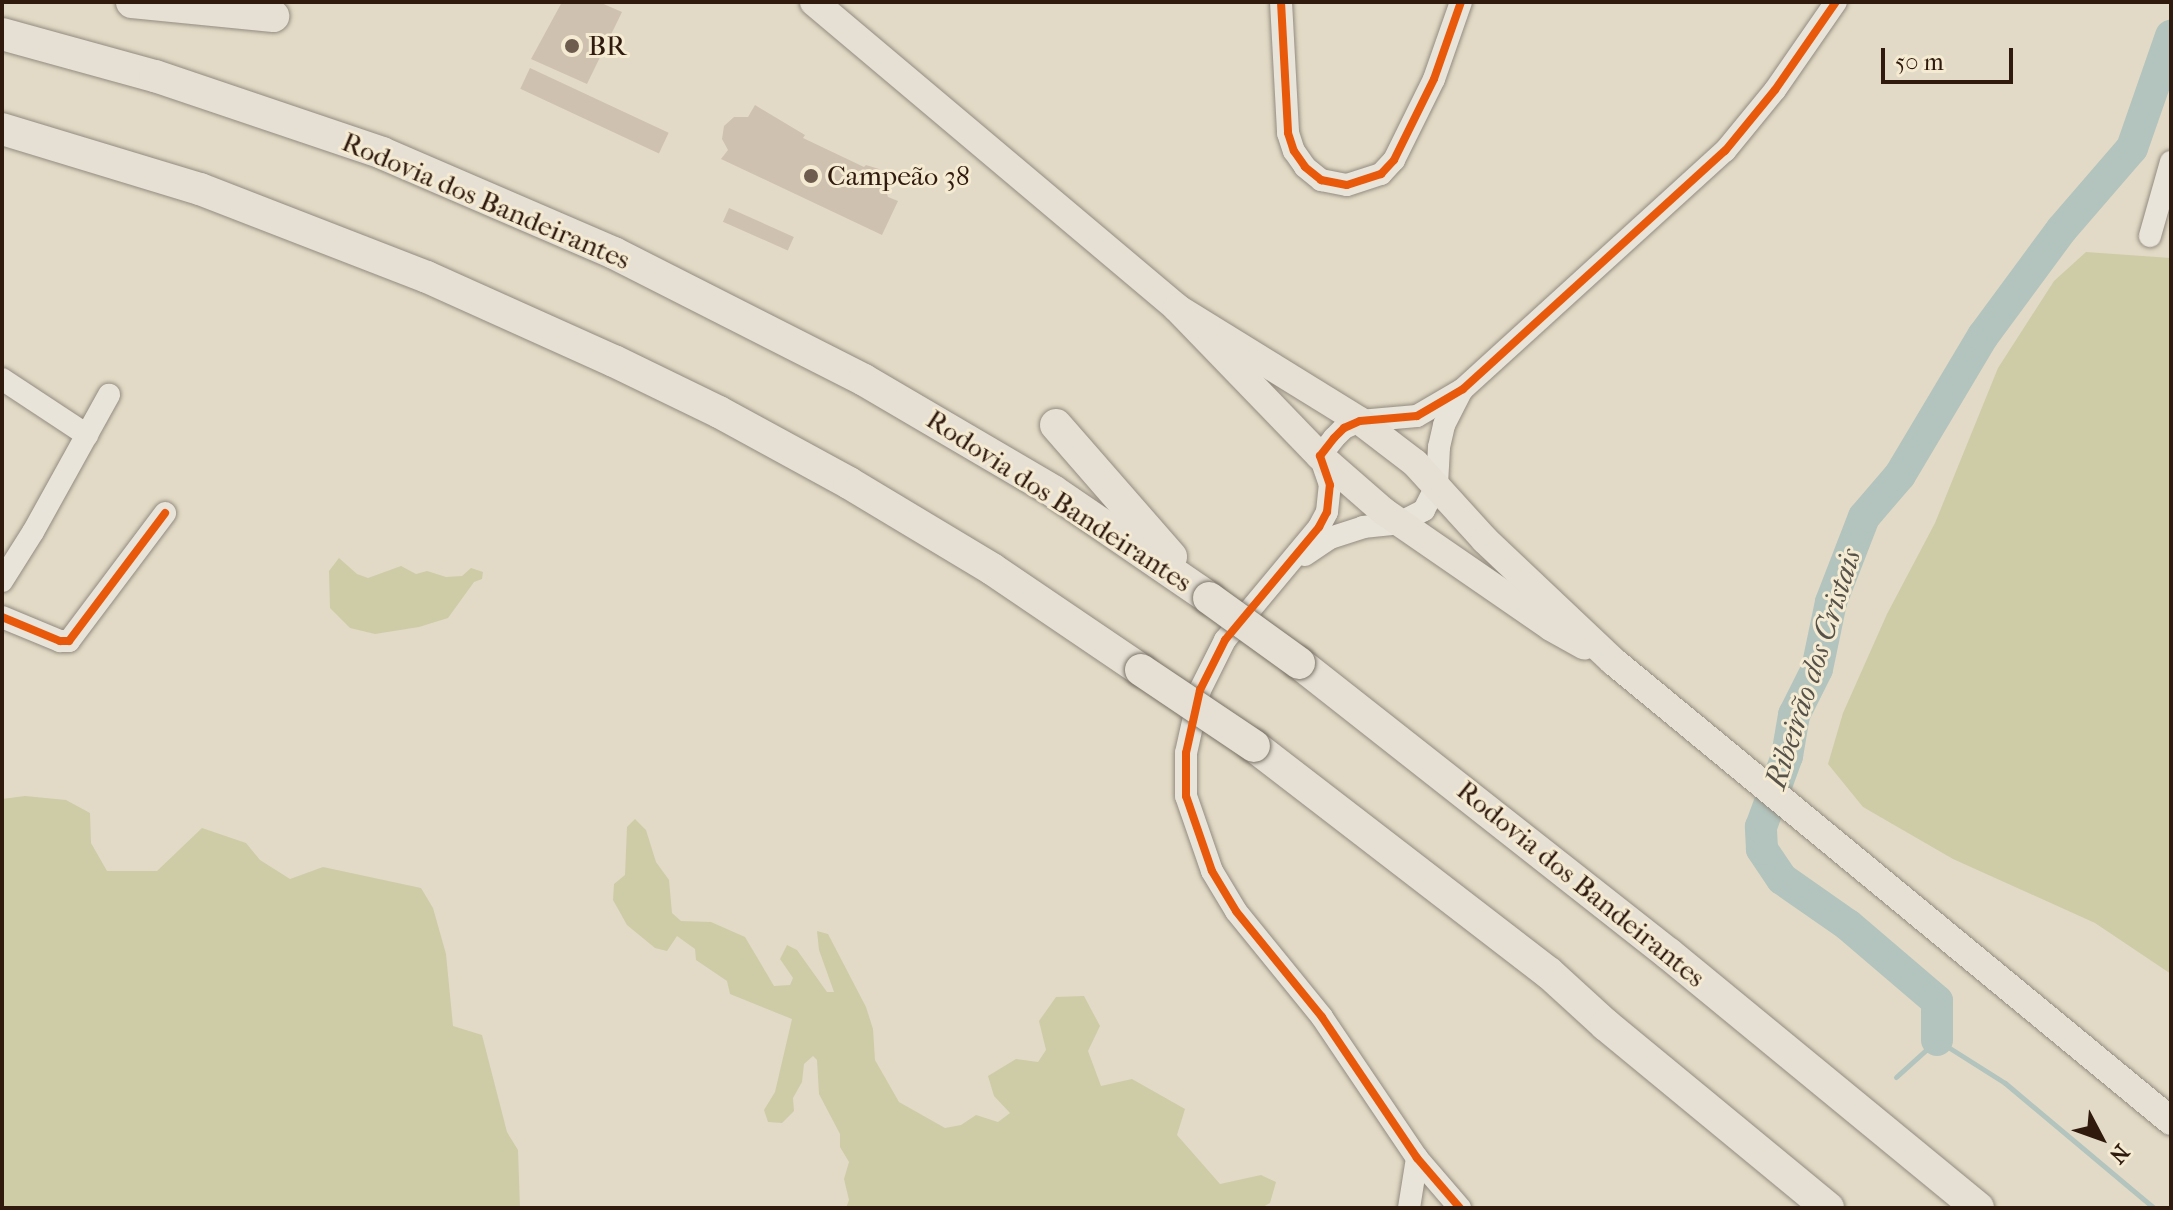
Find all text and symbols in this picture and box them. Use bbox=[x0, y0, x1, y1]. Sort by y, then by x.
place label: BR bbox=[588, 29, 626, 63]
scale bar bbox=[1885, 32, 2017, 82]
marker: BR bbox=[563, 37, 581, 55]
text: 50 m bbox=[1895, 48, 1944, 76]
street label: Rodovia dos Bandeirantes bbox=[337, 125, 635, 277]
place label: Campeão 38 bbox=[827, 159, 970, 193]
marker: Campeão 38 bbox=[802, 167, 820, 185]
street label: Rodovia dos Bandeirantes bbox=[920, 403, 1198, 599]
water label: Ribeirão dos Cristais bbox=[1758, 545, 1870, 793]
street label: Rodovia dos Bandeirantes bbox=[1450, 773, 1712, 995]
north arrow bbox=[2061, 1098, 2141, 1178]
text: N bbox=[2104, 1139, 2134, 1169]

